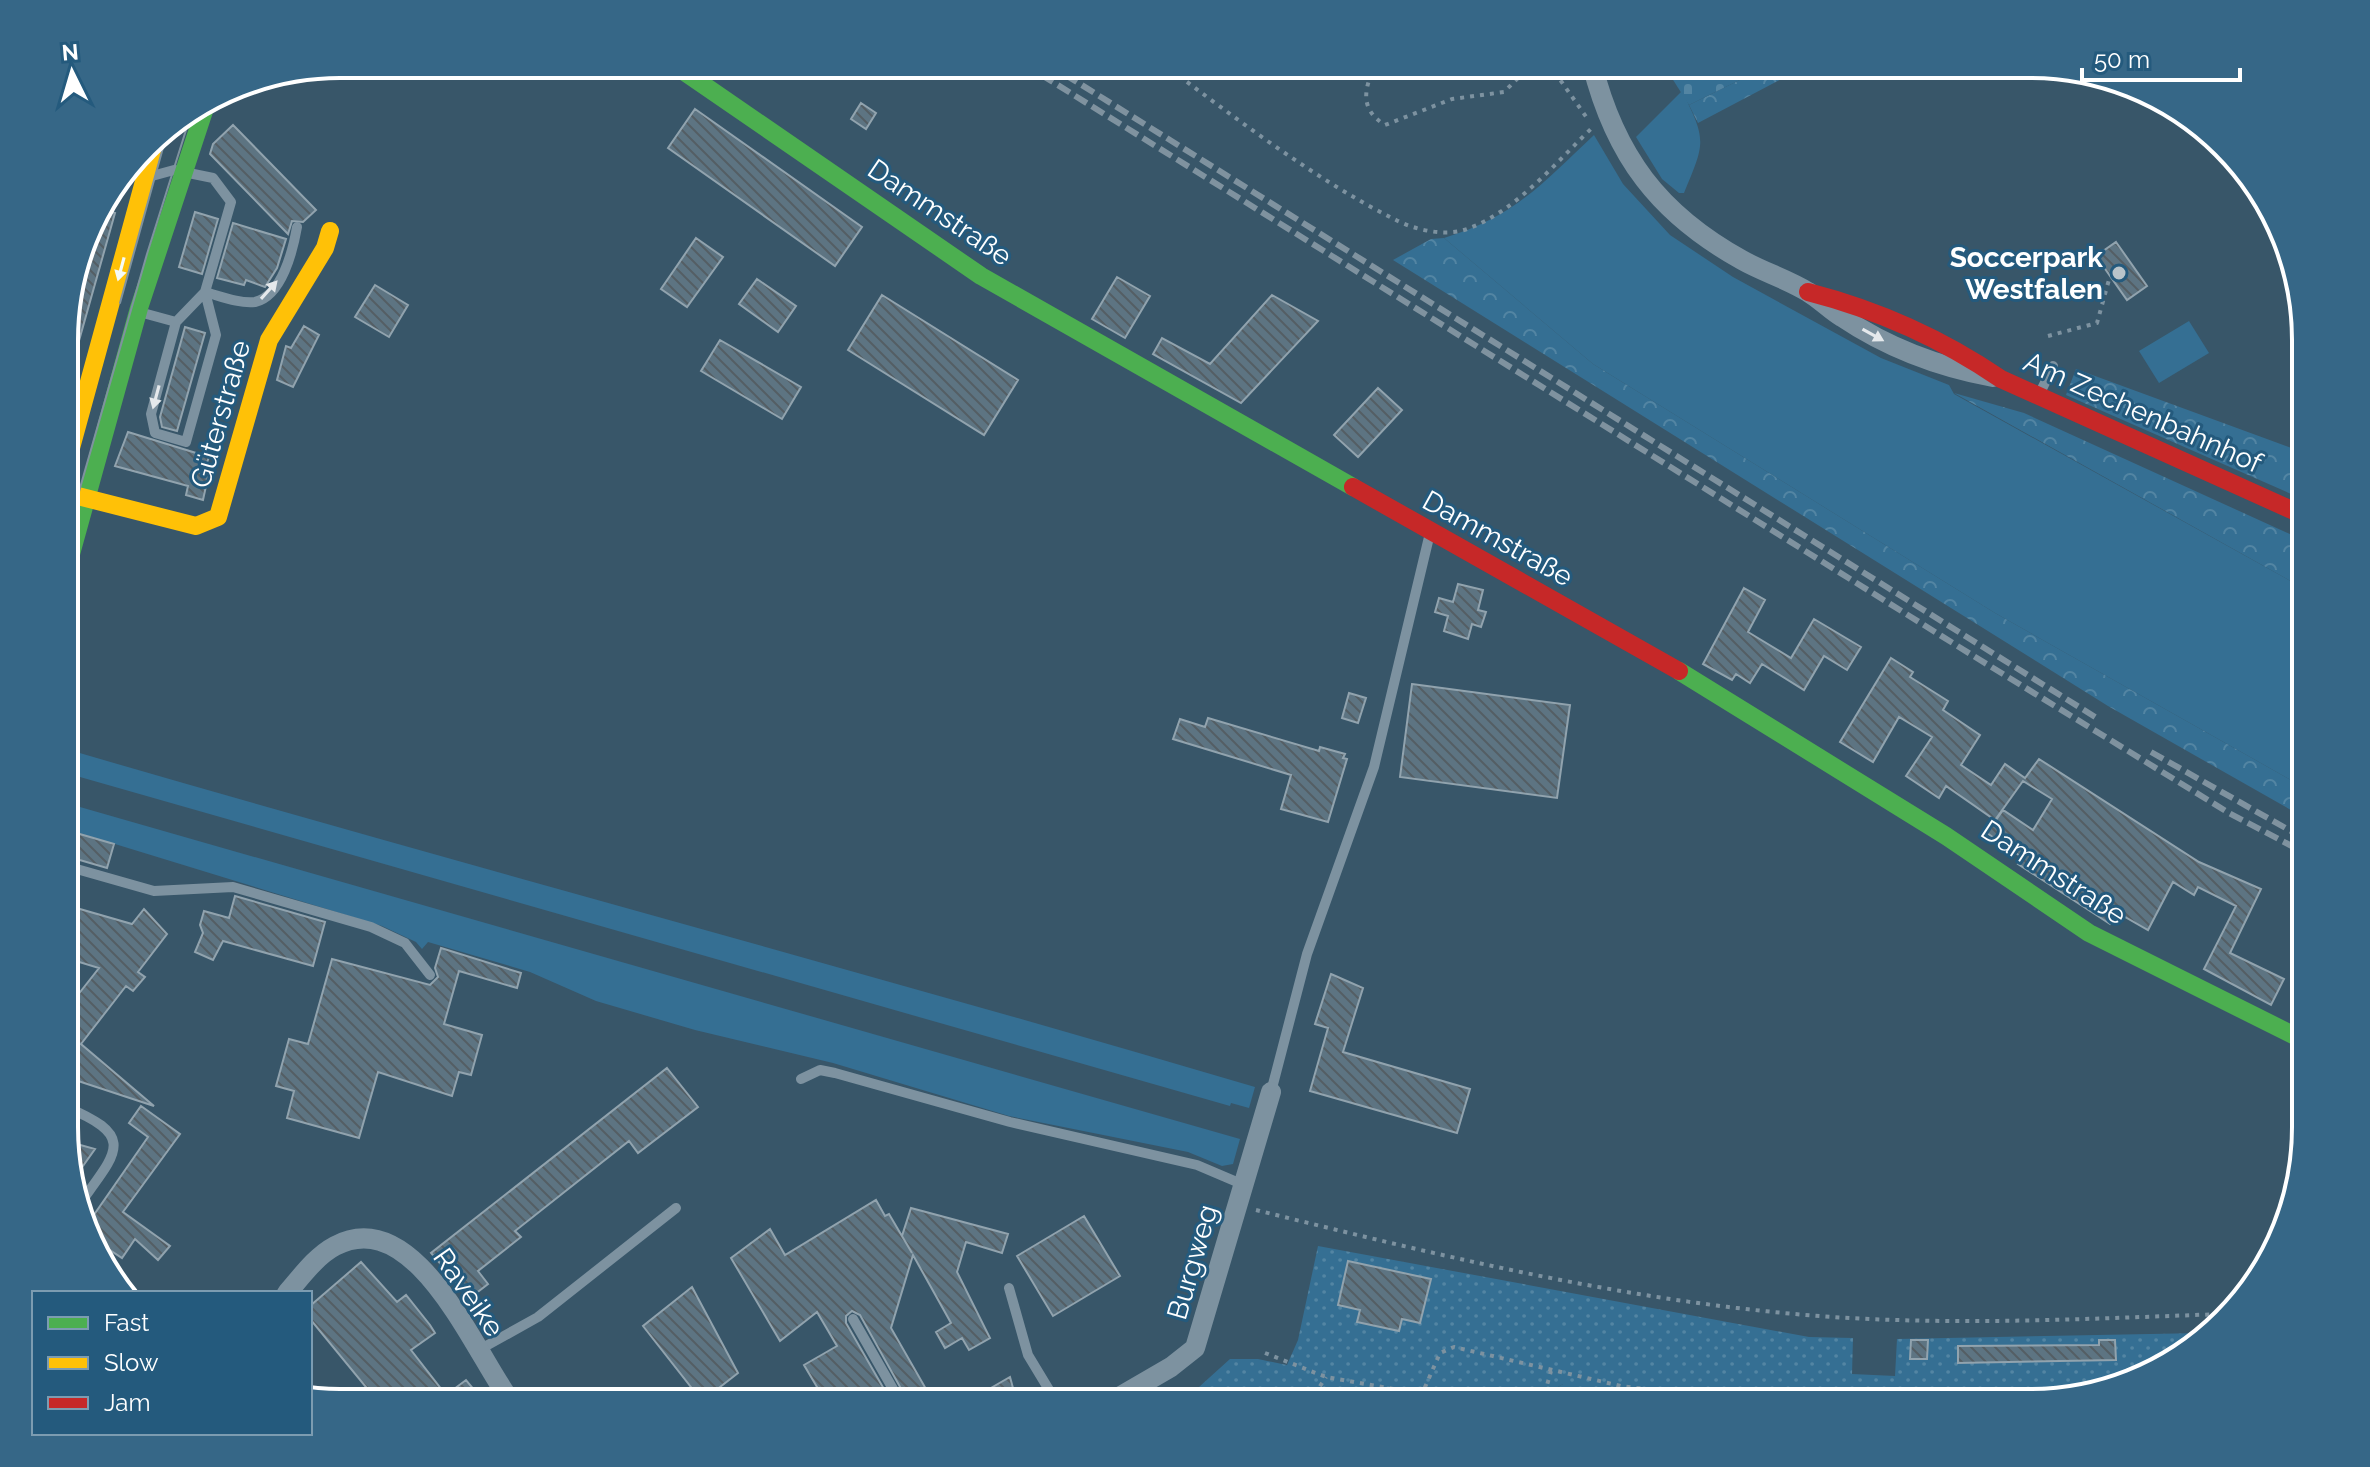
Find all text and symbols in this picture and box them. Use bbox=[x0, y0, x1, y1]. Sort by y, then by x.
north arrow bbox=[32, 32, 112, 112]
scale bar bbox=[2082, 32, 2240, 82]
text: N bbox=[61, 38, 80, 66]
text: 50 m bbox=[2094, 45, 2150, 74]
street label: Dammstraße bbox=[861, 152, 1018, 273]
place label: Soccerpark Westfalen bbox=[1950, 241, 2103, 306]
one-way arrow bbox=[114, 256, 126, 281]
marker: Soccerpark Westfalen bbox=[2110, 264, 2128, 282]
one-way arrow bbox=[260, 280, 278, 300]
one-way arrow bbox=[1862, 328, 1884, 342]
street label: Güterstraße bbox=[184, 337, 257, 492]
street label: Am Zechenbahnhof bbox=[2019, 345, 2269, 481]
one-way arrow bbox=[149, 385, 162, 409]
street label: Dammstraße bbox=[1417, 484, 1579, 593]
street label: Dammstraße bbox=[1975, 813, 2133, 932]
street label: Burgweg bbox=[1160, 1201, 1225, 1323]
street label: Raveike bbox=[426, 1242, 511, 1343]
legend bbox=[32, 1291, 312, 1435]
text: Fast bbox=[104, 1308, 149, 1337]
text: Slow bbox=[104, 1348, 159, 1377]
text: Jam bbox=[104, 1388, 150, 1417]

